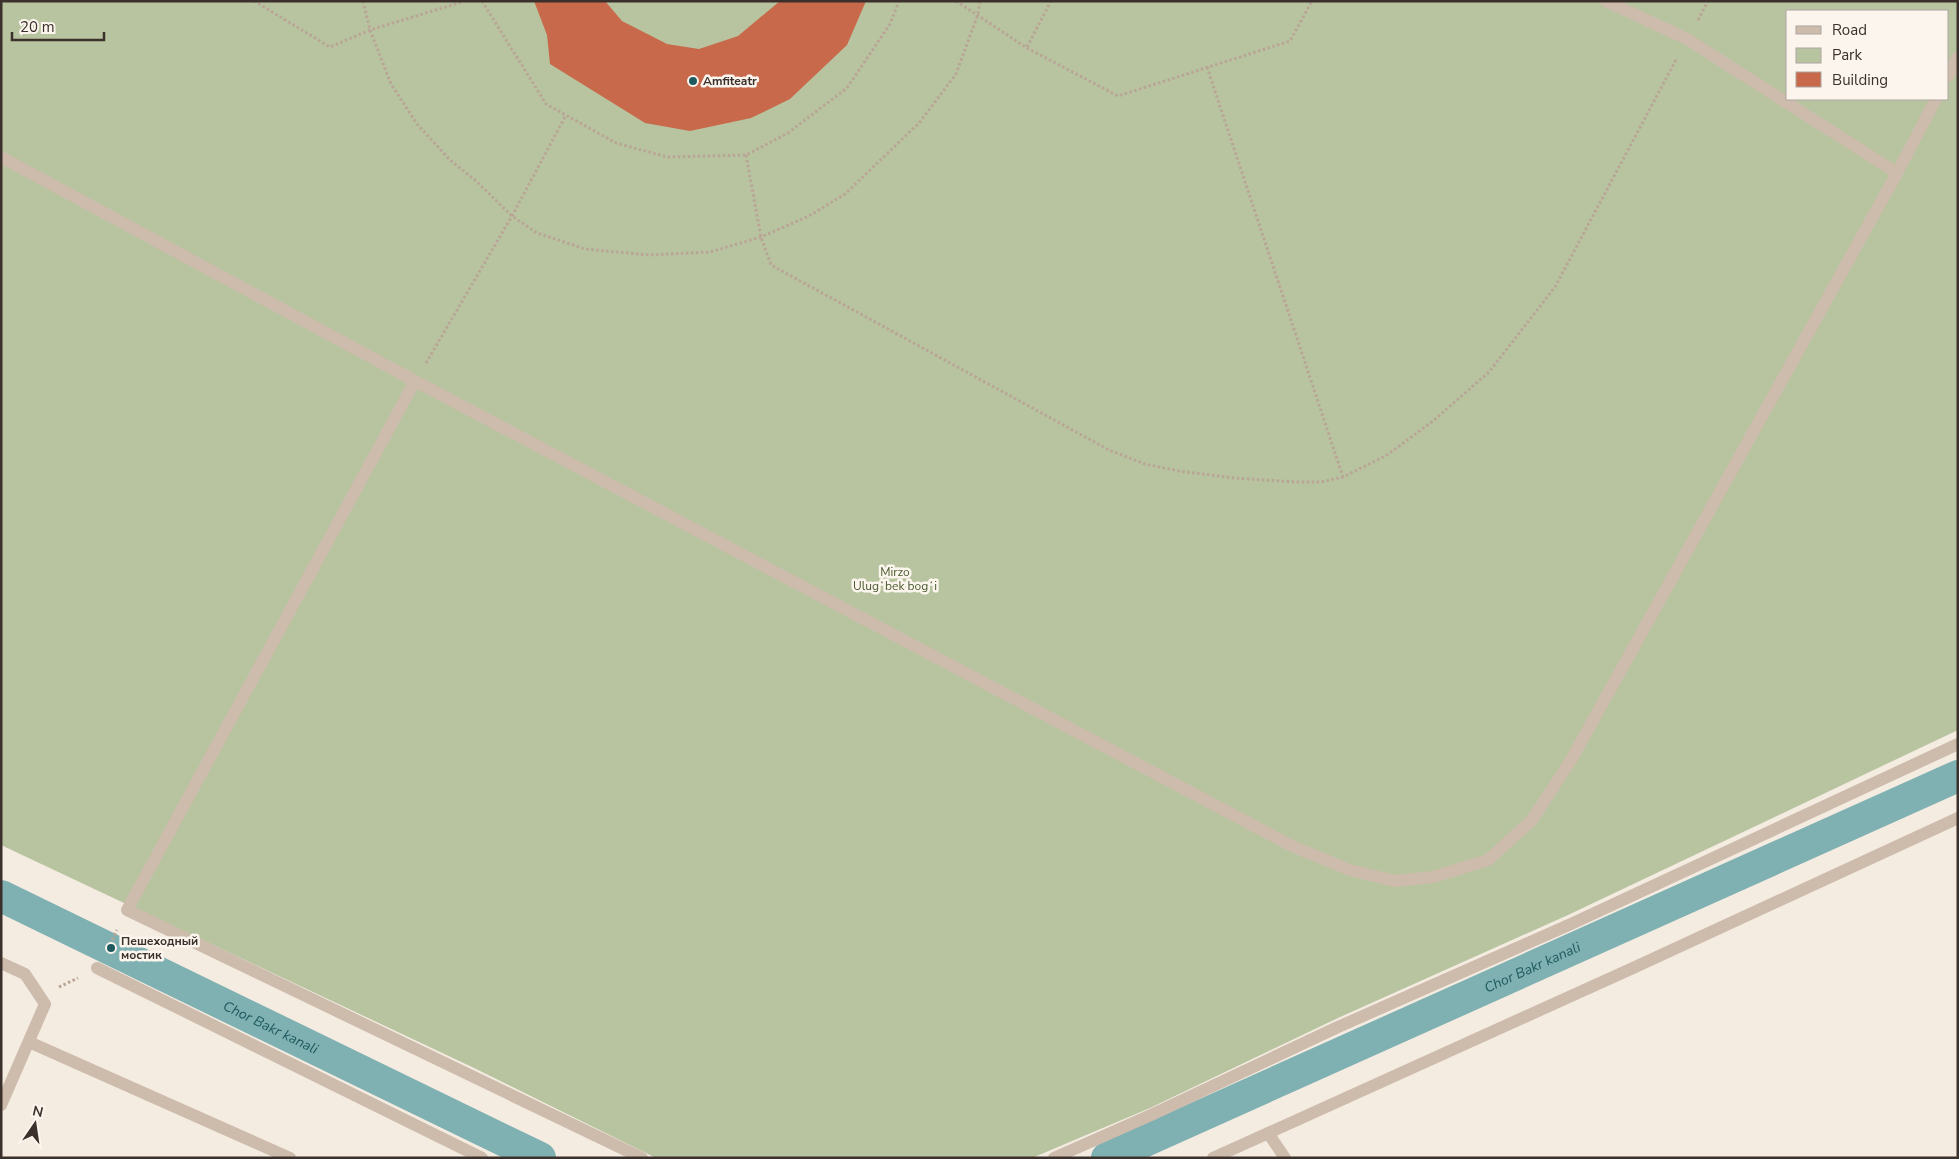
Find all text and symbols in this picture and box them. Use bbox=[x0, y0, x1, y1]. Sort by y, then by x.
scale bar bbox=[12, 10, 105, 42]
legend bbox=[1786, 10, 1949, 100]
text: 20 m bbox=[20, 17, 55, 37]
text: Road bbox=[1832, 20, 1867, 40]
text: Park bbox=[1832, 45, 1862, 65]
text: Building bbox=[1832, 70, 1888, 90]
place label: Amfiteatr bbox=[703, 73, 757, 89]
marker: Amfiteatr bbox=[687, 75, 699, 87]
park label: Mirzo Ulugʻbek bogʻi bbox=[853, 564, 937, 594]
place label: Пешеходный мостик bbox=[121, 933, 198, 963]
water label: Chor Bakr kanali bbox=[1481, 937, 1584, 997]
marker: Пешеходный мостик bbox=[105, 942, 117, 954]
water label: Chor Bakr kanali bbox=[220, 996, 322, 1059]
north arrow bbox=[10, 1099, 60, 1149]
text: N bbox=[31, 1101, 45, 1122]

